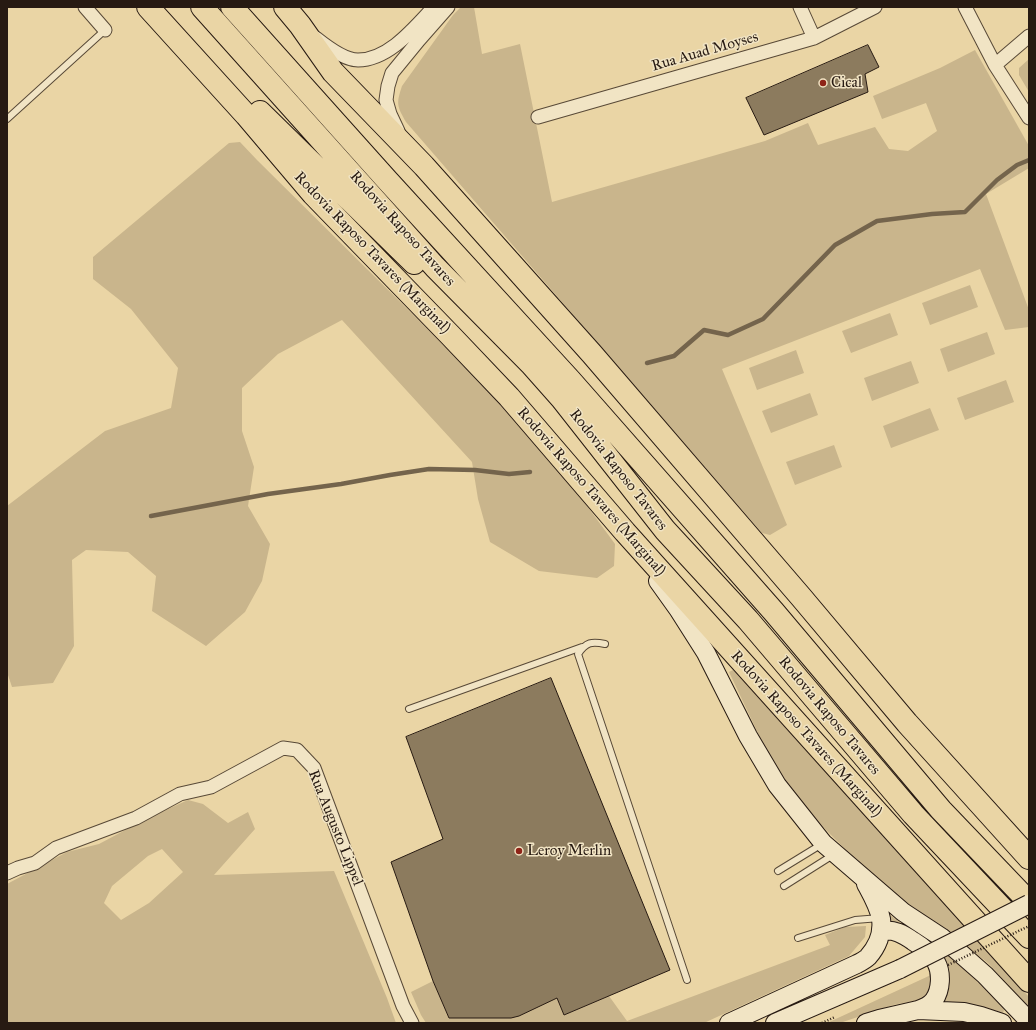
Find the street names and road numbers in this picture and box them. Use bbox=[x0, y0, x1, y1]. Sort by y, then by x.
street label: Rua Auad Moyses bbox=[650, 28, 760, 76]
street label: Rodovia Raposo Tavares bbox=[345, 168, 459, 290]
street label: Rodovia Raposo Tavares (Marginal) bbox=[290, 169, 454, 337]
street label: Rodovia Raposo Tavares (Marginal) bbox=[513, 404, 669, 580]
street label: Rodovia Raposo Tavares bbox=[565, 406, 671, 534]
street label: Rodovia Raposo Tavares (Marginal) bbox=[727, 647, 885, 821]
street label: Rodovia Raposo Tavares bbox=[774, 653, 884, 779]
street label: Rua Augusto Lippel bbox=[304, 767, 366, 889]

